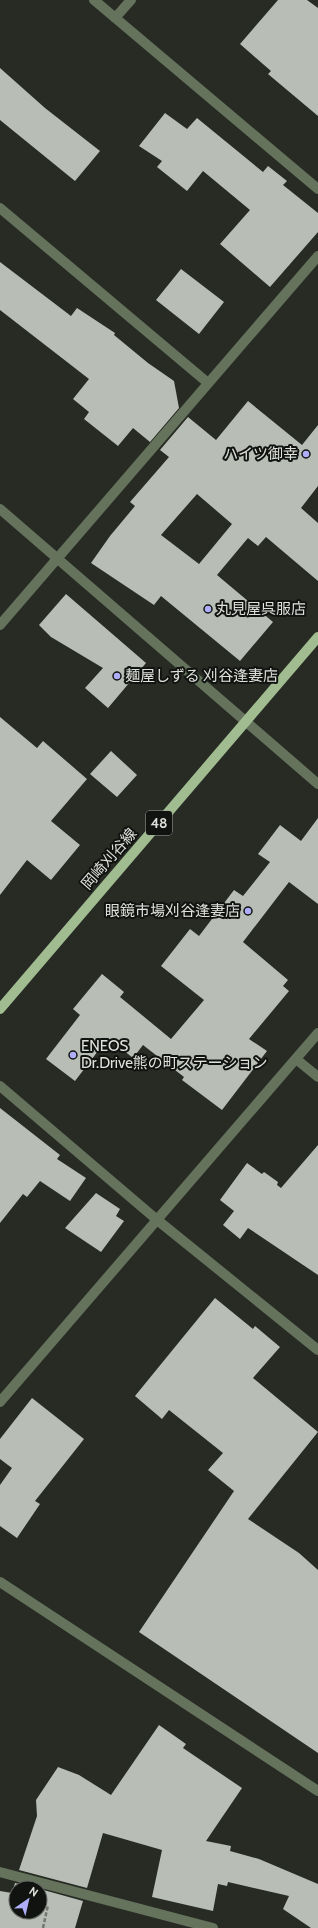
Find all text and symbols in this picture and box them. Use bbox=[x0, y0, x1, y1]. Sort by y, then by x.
place label: ハイツ御幸 bbox=[223, 445, 298, 463]
marker: ハイツ御幸 bbox=[301, 449, 311, 459]
place label: 丸見屋呉服店 bbox=[216, 600, 306, 618]
marker: 丸見屋呉服店 bbox=[203, 604, 213, 614]
place label: 麺屋しずる 刈谷逢妻店 bbox=[125, 667, 278, 685]
marker: 麺屋しずる 刈谷逢妻店 bbox=[112, 671, 122, 681]
road number: 48 bbox=[146, 811, 172, 835]
street label: 岡崎刈谷線 bbox=[78, 825, 140, 893]
place label: 眼鏡市場刈谷逢妻店 bbox=[105, 902, 240, 920]
marker: 眼鏡市場刈谷逢妻店 bbox=[243, 906, 253, 916]
place label: ENEOS Dr.Drive熊の町ステーション bbox=[81, 1037, 268, 1072]
marker: ENEOS Dr.Drive熊の町ステーション bbox=[68, 1050, 78, 1060]
north arrow bbox=[8, 1880, 48, 1920]
text: N bbox=[26, 1884, 41, 1900]

